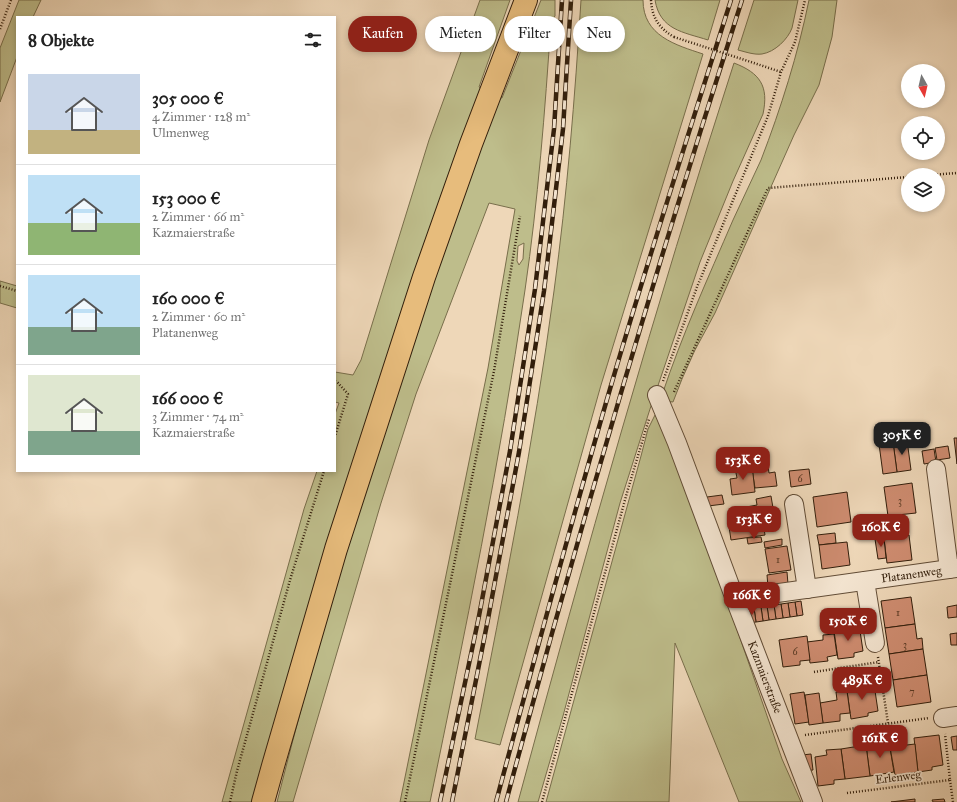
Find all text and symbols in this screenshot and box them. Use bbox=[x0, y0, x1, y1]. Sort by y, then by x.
chip: Kaufen bbox=[348, 16, 417, 52]
chip: Mieten bbox=[425, 16, 496, 52]
chip: Filter bbox=[504, 16, 565, 52]
chip: Neu bbox=[573, 16, 625, 52]
icon: filters bbox=[302, 29, 324, 51]
text: 8 Objekte bbox=[28, 30, 94, 51]
north arrow bbox=[901, 64, 945, 108]
map controls bbox=[901, 64, 945, 212]
text: 305 000 € bbox=[152, 88, 224, 109]
icon: home bbox=[60, 90, 108, 138]
text: 4 Zimmer · 128 m² bbox=[152, 109, 250, 125]
button: locate bbox=[901, 116, 945, 160]
text: Ulmenweg bbox=[152, 125, 209, 141]
button: layers bbox=[901, 168, 945, 212]
text: 153 000 € bbox=[152, 188, 221, 209]
icon: home bbox=[60, 191, 108, 239]
text: 2 Zimmer · 66 m² bbox=[152, 209, 244, 225]
text: Kazmaierstraße bbox=[152, 225, 235, 241]
text: 160 000 € bbox=[152, 288, 225, 309]
icon: home bbox=[60, 291, 108, 339]
text: 2 Zimmer · 60 m² bbox=[152, 309, 245, 325]
text: Platanenweg bbox=[152, 325, 218, 341]
text: 166 000 € bbox=[152, 388, 223, 409]
icon: home bbox=[60, 391, 108, 439]
text: 3 Zimmer · 74 m² bbox=[152, 409, 244, 425]
pin: 305K € bbox=[869, 422, 935, 456]
text: Kazmaierstraße bbox=[152, 425, 235, 441]
text: 305K € bbox=[883, 427, 921, 443]
pin: 153K € bbox=[710, 447, 776, 481]
text: 153K € bbox=[725, 452, 761, 468]
house number: 6 bbox=[797, 473, 803, 485]
house number: 3 bbox=[898, 495, 902, 507]
pin: 153K € bbox=[721, 506, 787, 540]
text: 153K € bbox=[736, 511, 772, 527]
pin: 160K € bbox=[848, 514, 914, 548]
text: 160K € bbox=[861, 519, 901, 535]
house number: 1 bbox=[776, 554, 780, 566]
street label: Platanenweg bbox=[880, 563, 943, 586]
pin: 166K € bbox=[719, 582, 785, 616]
text: 166K € bbox=[733, 587, 771, 603]
house number: 1 bbox=[896, 607, 900, 619]
pin: 150K € bbox=[815, 608, 881, 642]
text: 150K € bbox=[829, 613, 867, 629]
street label: Kazmaierstraße bbox=[745, 639, 785, 715]
house number: 3 bbox=[903, 639, 907, 651]
house number: 6 bbox=[792, 646, 798, 658]
pin: 489K € bbox=[829, 667, 895, 701]
text: 489K € bbox=[841, 672, 883, 688]
house number: 7 bbox=[909, 686, 915, 698]
pin: 161K € bbox=[847, 725, 913, 759]
text: 161K € bbox=[862, 730, 898, 746]
street label: Erlenweg bbox=[874, 767, 922, 788]

